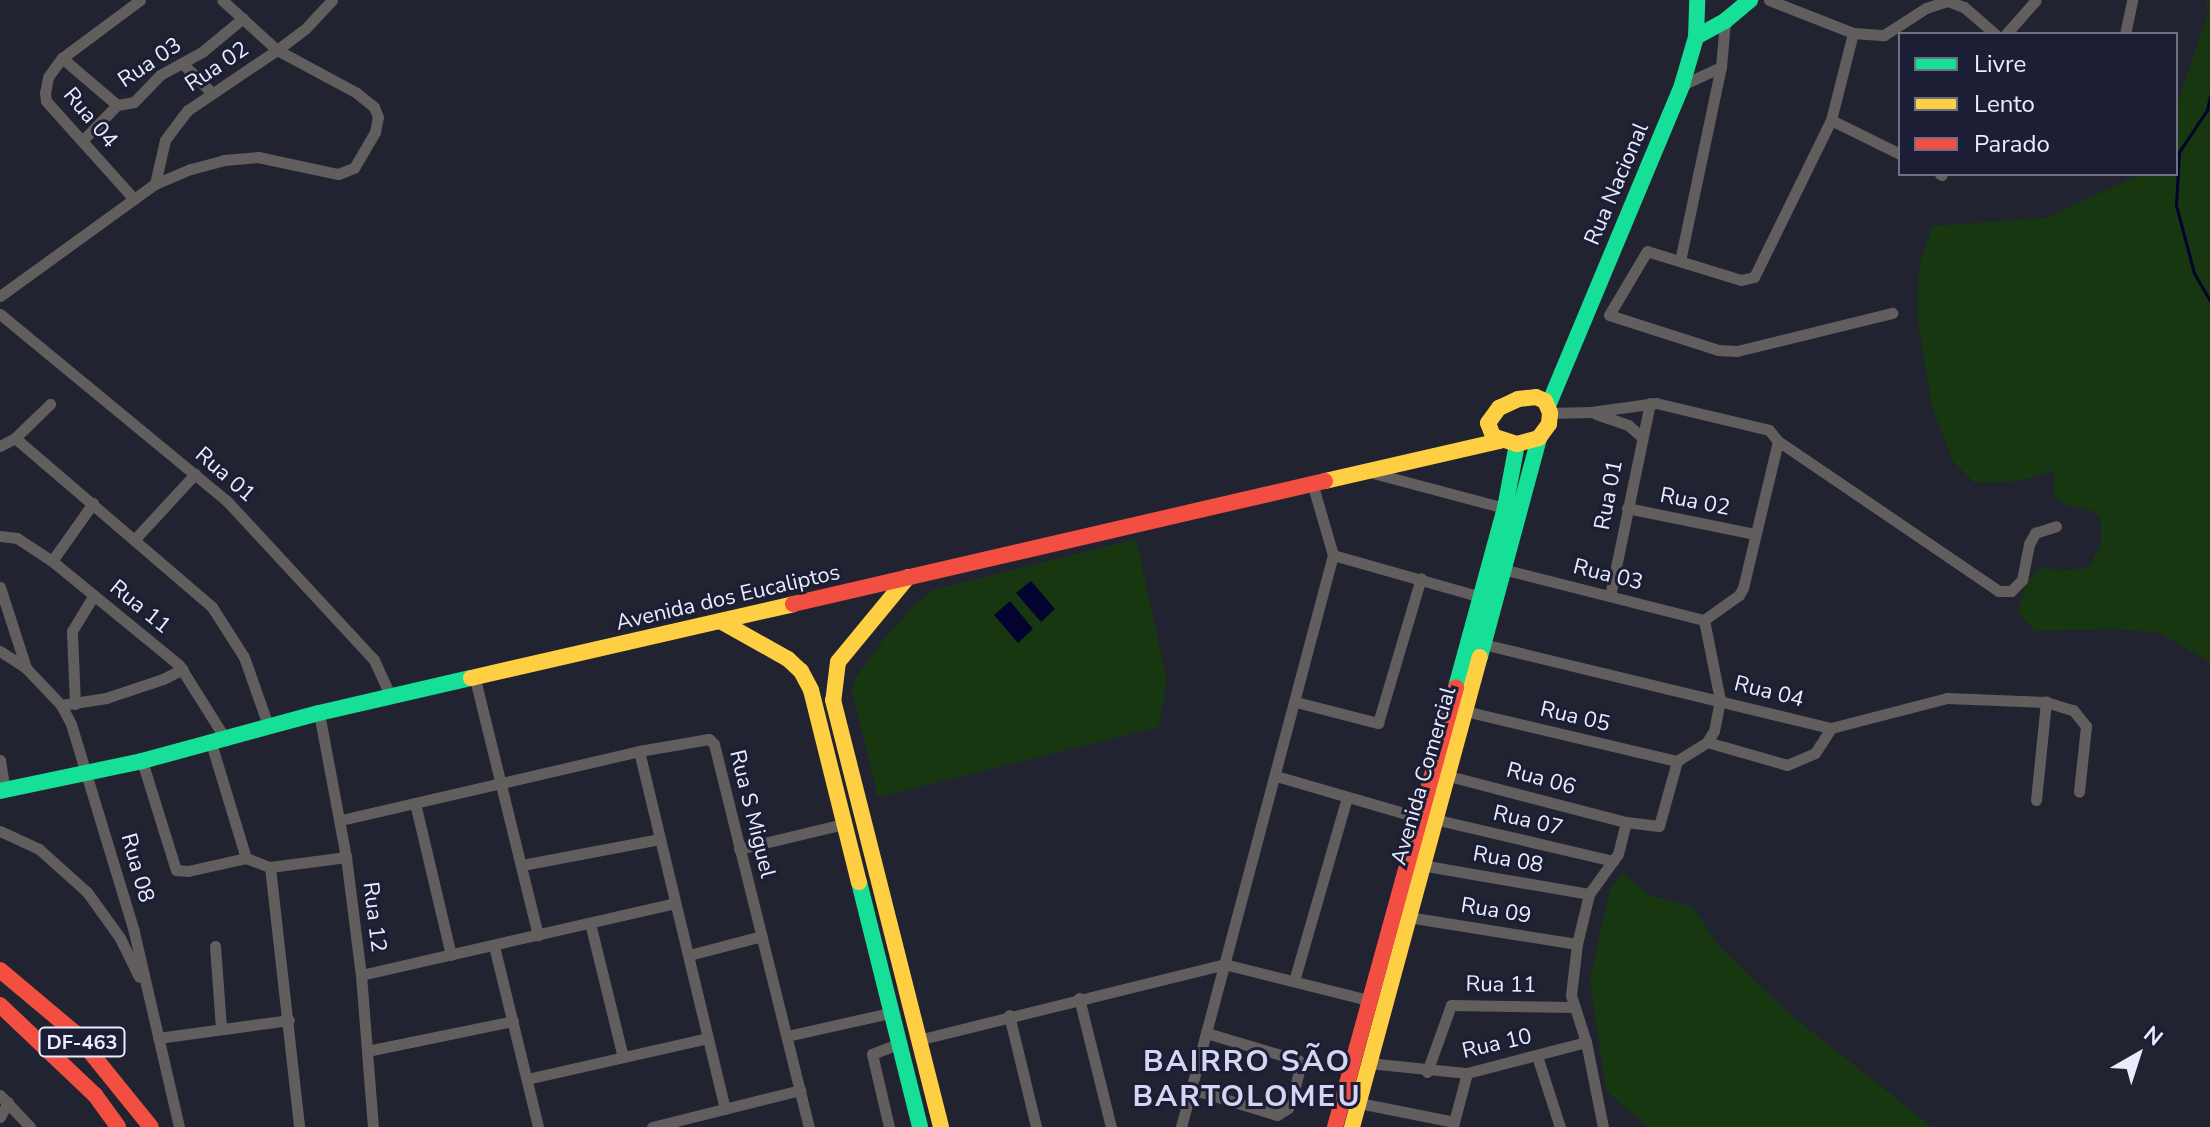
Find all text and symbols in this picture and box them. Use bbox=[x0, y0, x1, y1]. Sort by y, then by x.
street label: Rua 03 bbox=[113, 32, 187, 94]
legend bbox=[1898, 32, 2178, 176]
street label: Rua 02 bbox=[180, 36, 254, 98]
text: Livre bbox=[1974, 48, 2026, 80]
street label: Rua 04 bbox=[57, 82, 123, 154]
text: Lento bbox=[1974, 88, 2035, 120]
street label: Rua Nacional bbox=[1579, 119, 1655, 249]
text: Parado bbox=[1974, 128, 2050, 160]
street label: Rua 01 bbox=[190, 442, 260, 508]
street label: Rua 01 bbox=[1589, 458, 1629, 532]
street label: Rua 02 bbox=[1658, 482, 1732, 522]
street label: Rua 03 bbox=[1570, 554, 1646, 596]
street label: Avenida dos Eucaliptos bbox=[613, 559, 843, 637]
street label: Rua 11 bbox=[104, 574, 176, 640]
street label: Rua 04 bbox=[1731, 671, 1807, 713]
street label: Avenida Comercial bbox=[1386, 684, 1462, 868]
street label: Rua 05 bbox=[1538, 696, 1612, 738]
street label: Rua S Miguel bbox=[723, 747, 781, 881]
street label: Rua 06 bbox=[1503, 757, 1579, 801]
street label: Rua 07 bbox=[1491, 800, 1565, 842]
street label: Rua 08 bbox=[115, 830, 159, 906]
street label: Rua 08 bbox=[1471, 841, 1545, 879]
street label: Rua 12 bbox=[357, 880, 391, 954]
street label: Rua 09 bbox=[1459, 892, 1533, 930]
street label: Rua 11 bbox=[1465, 971, 1537, 999]
north arrow bbox=[2098, 1015, 2178, 1095]
text: N bbox=[2137, 1020, 2169, 1053]
street label: Rua 10 bbox=[1460, 1023, 1534, 1065]
road number: DF-463 bbox=[38, 1026, 126, 1058]
district label: BAIRRO SÃO BARTOLOMEU bbox=[1132, 1044, 1362, 1114]

